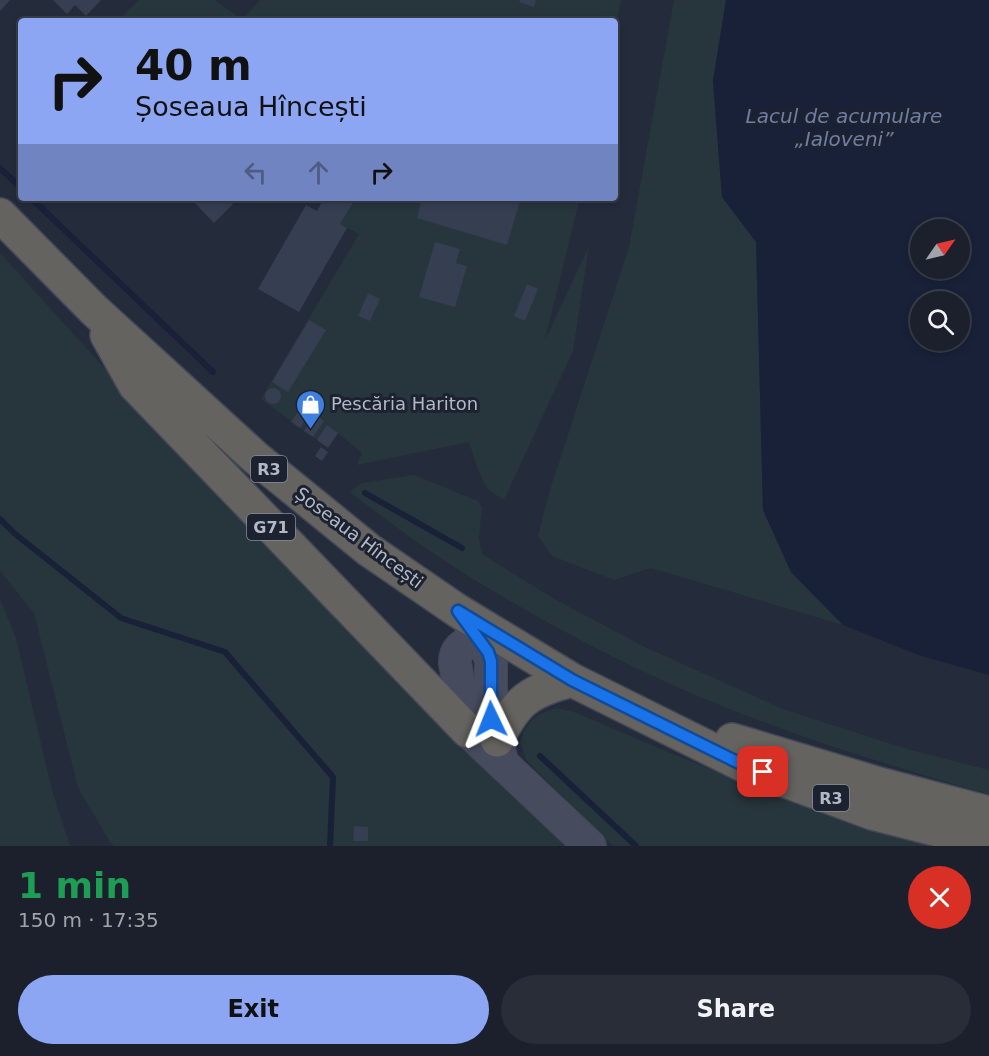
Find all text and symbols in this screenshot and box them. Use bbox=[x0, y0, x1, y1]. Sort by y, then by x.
text: 40 m bbox=[135, 41, 252, 90]
icon: right bbox=[36, 42, 114, 120]
text: Șoseaua Hîncești bbox=[135, 91, 367, 122]
water label: Lacul de acumulare „Ialoveni” bbox=[746, 104, 942, 151]
icon: left bbox=[239, 156, 272, 189]
icon: ahead bbox=[302, 156, 335, 189]
icon: right bbox=[365, 156, 398, 189]
north arrow bbox=[910, 219, 970, 279]
map controls bbox=[910, 219, 970, 351]
button: search bbox=[910, 291, 970, 351]
shop icon: Pescăria Hariton bbox=[294, 388, 326, 430]
place label: Pescăria Hariton bbox=[331, 393, 478, 414]
road number: R3 bbox=[251, 456, 287, 482]
street label: Șoseaua Hîncești bbox=[291, 483, 427, 592]
road number: G71 bbox=[247, 514, 295, 540]
position arrow bbox=[459, 687, 523, 751]
pin bbox=[737, 746, 788, 797]
icon: arrive bbox=[746, 755, 779, 788]
road number: R3 bbox=[813, 785, 849, 811]
text: 1 min bbox=[18, 865, 131, 906]
button: close bbox=[908, 866, 971, 929]
text: 150 m · 17:35 bbox=[18, 908, 159, 932]
button: Exit bbox=[18, 975, 489, 1044]
button: Share bbox=[501, 975, 971, 1044]

